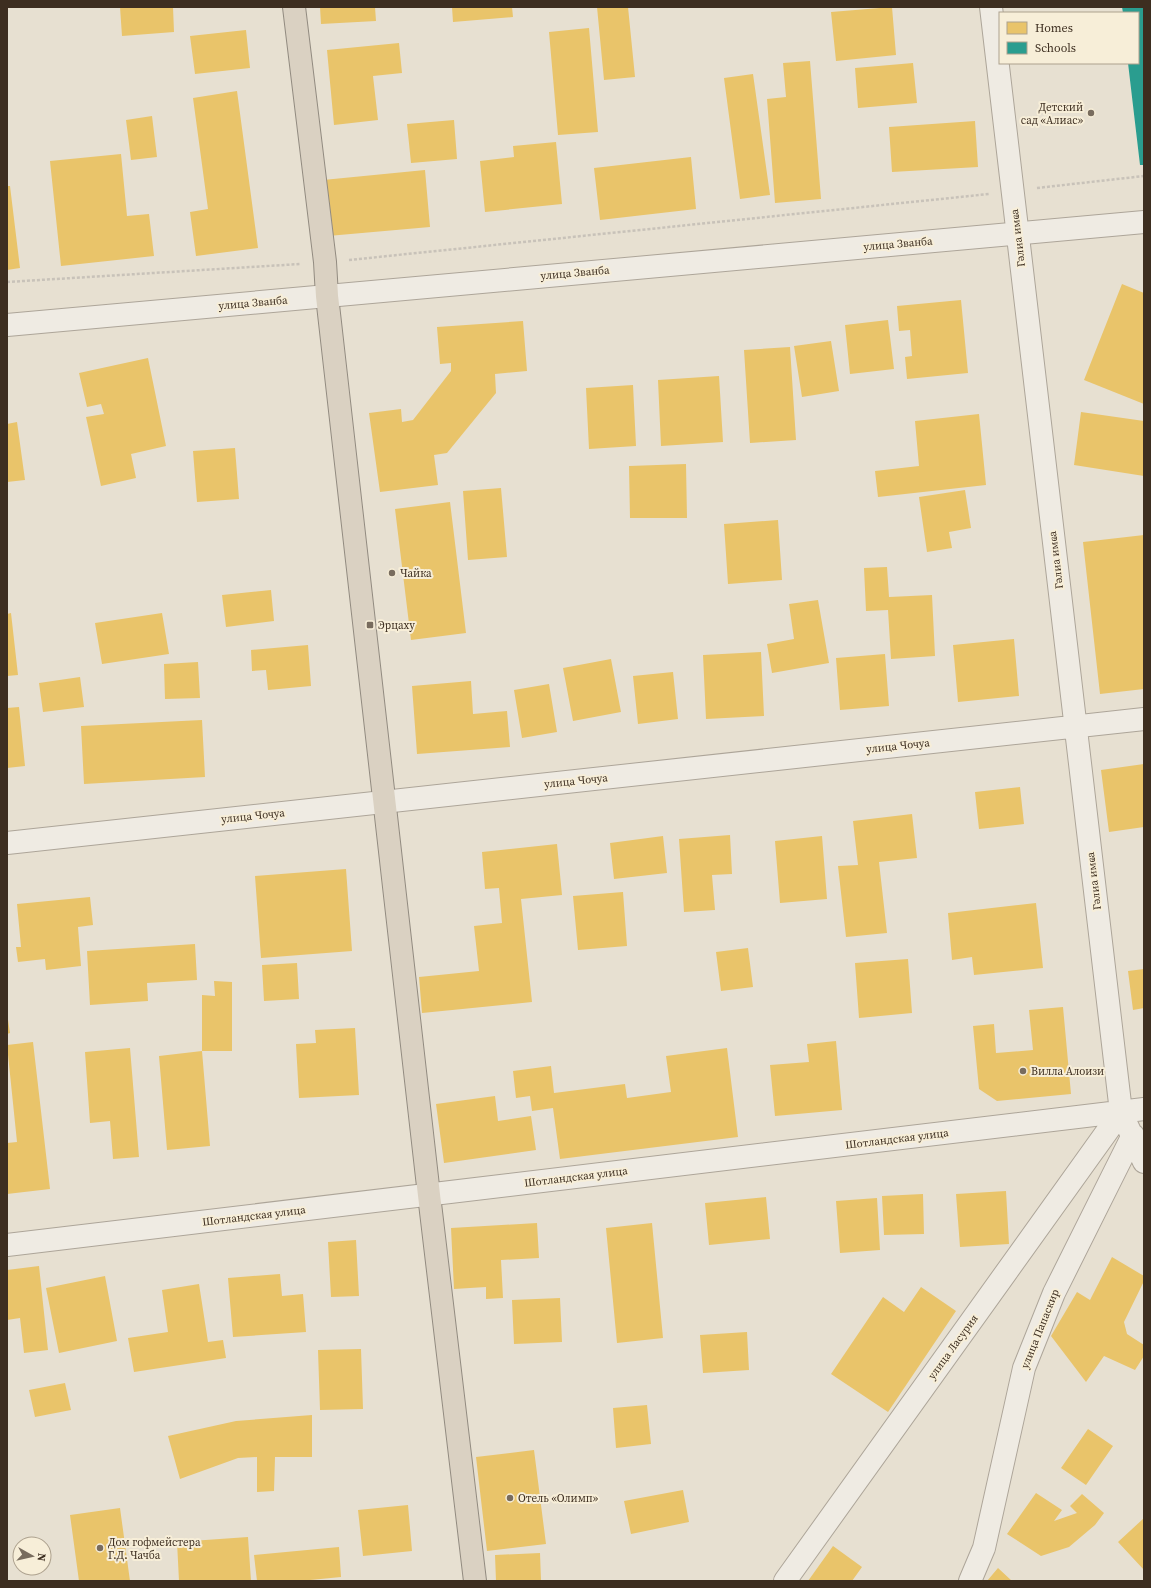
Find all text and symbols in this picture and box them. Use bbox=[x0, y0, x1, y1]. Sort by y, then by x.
legend bbox=[999, 12, 1139, 64]
text: Homes bbox=[1035, 20, 1073, 36]
text: Schools bbox=[1035, 40, 1076, 56]
place label: Детский сад «Алиас» bbox=[1021, 100, 1084, 128]
marker: Детский сад «Алиас» bbox=[1086, 108, 1096, 118]
street label: Гәлиа имҩа bbox=[1007, 208, 1029, 268]
street label: улица Званба bbox=[863, 233, 934, 254]
street label: улица Званба bbox=[540, 262, 611, 283]
street label: улица Званба bbox=[218, 292, 289, 313]
street label: Гәлиа имҩа bbox=[1045, 530, 1067, 590]
place label: Чайка bbox=[400, 566, 432, 581]
marker: Чайка bbox=[387, 568, 397, 578]
place label: Эрцаху bbox=[378, 618, 415, 633]
marker: Эрцаху bbox=[365, 620, 375, 630]
street label: улица Чочуа bbox=[865, 735, 931, 757]
street label: улица Чочуа bbox=[543, 770, 609, 792]
street label: улица Чочуа bbox=[220, 805, 286, 827]
street label: Гәлиа имҩа bbox=[1083, 851, 1105, 911]
place label: Вилла Алоизи bbox=[1031, 1064, 1104, 1079]
marker: Вилла Алоизи bbox=[1018, 1066, 1028, 1076]
street label: Шотландская улица bbox=[844, 1125, 950, 1153]
street label: Шотландская улица bbox=[523, 1163, 629, 1191]
street label: Шотландская улица bbox=[201, 1202, 307, 1230]
street label: улица Папаскир bbox=[1017, 1287, 1063, 1371]
street label: улица Ласурия bbox=[924, 1311, 982, 1383]
place label: Отель «Олимп» bbox=[518, 1491, 599, 1506]
marker: Отель «Олимп» bbox=[505, 1493, 515, 1503]
place label: Дом гофмейстера Г.Д. Чачба bbox=[108, 1535, 201, 1563]
north arrow bbox=[12, 1536, 52, 1576]
marker: Дом гофмейстера Г.Д. Чачба bbox=[95, 1543, 105, 1553]
text: N bbox=[33, 1552, 49, 1562]

